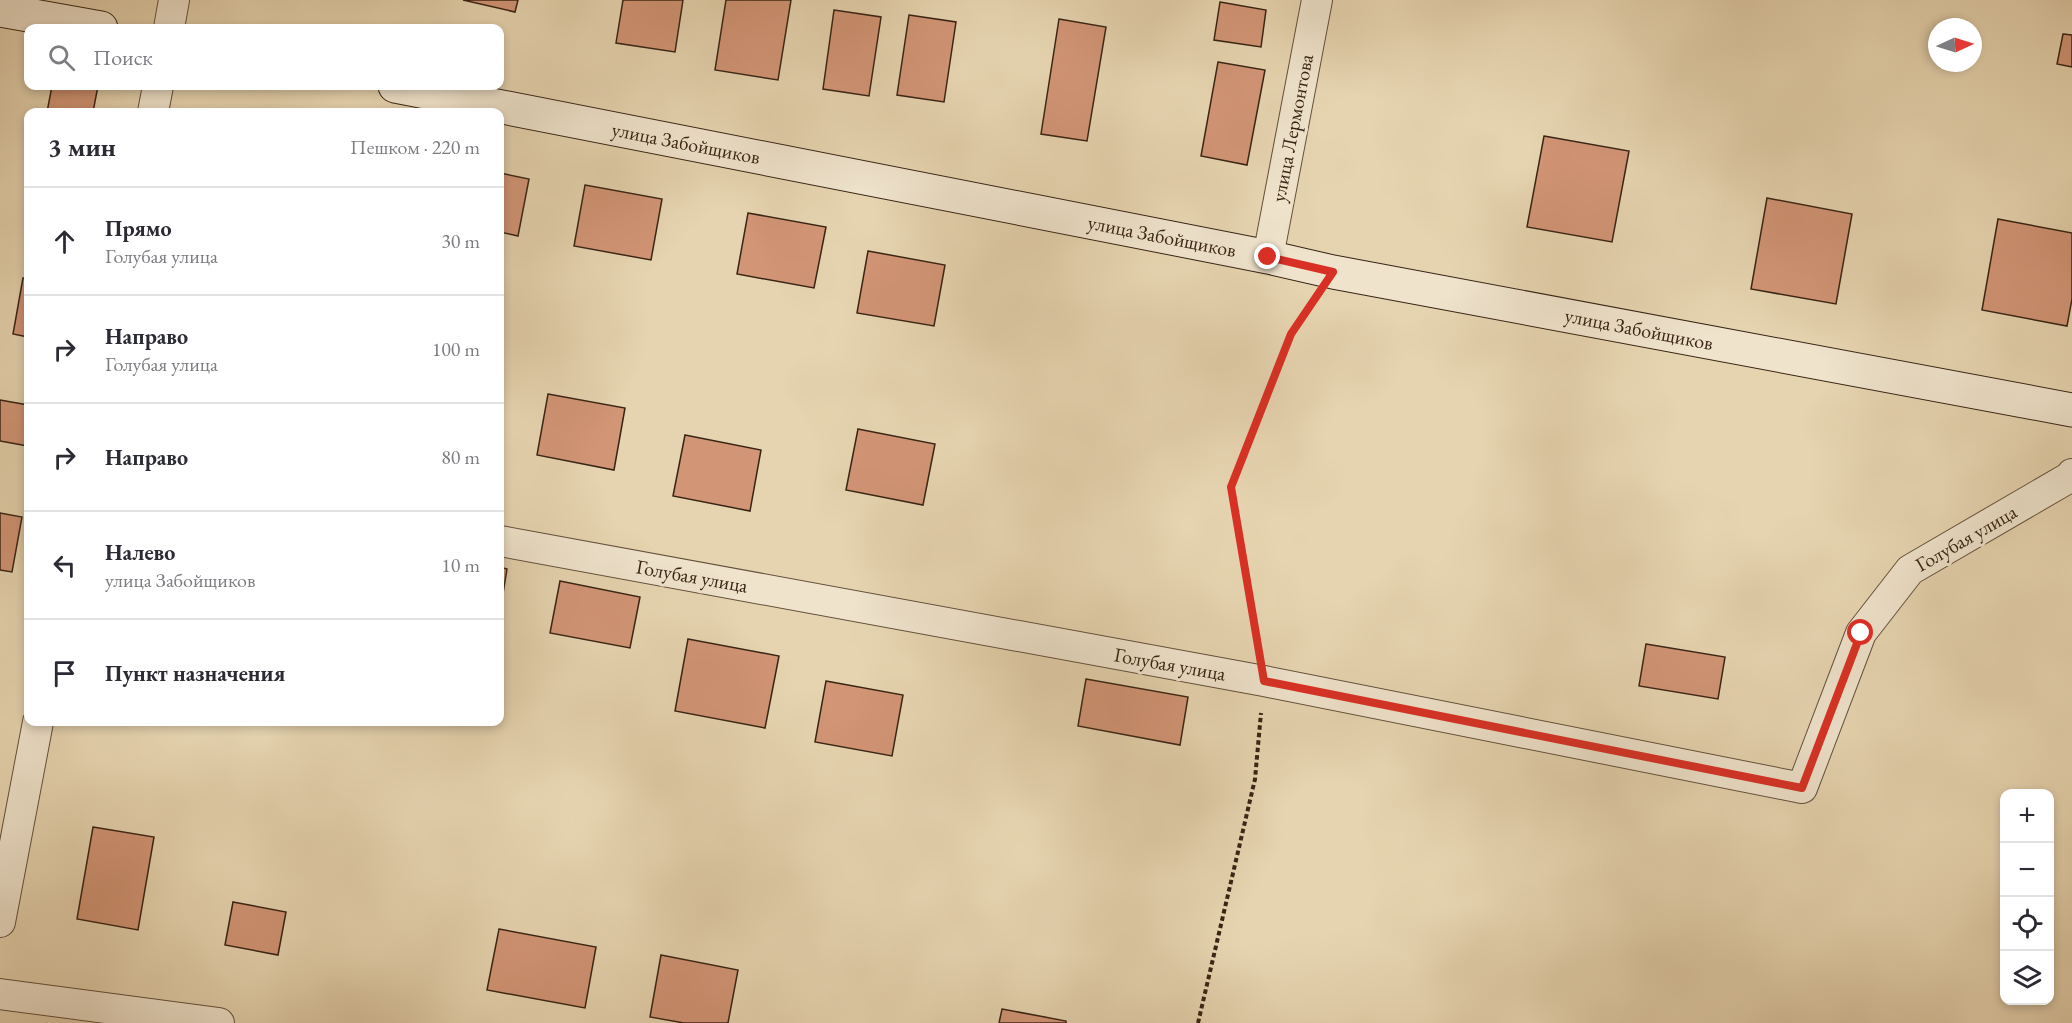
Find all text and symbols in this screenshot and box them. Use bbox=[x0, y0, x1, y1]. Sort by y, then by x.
north arrow bbox=[1928, 18, 1982, 72]
search box bbox=[24, 24, 504, 90]
icon: search bbox=[45, 41, 78, 74]
text: Поиск bbox=[93, 43, 153, 72]
street label: улица Лермонтова bbox=[1265, 52, 1319, 204]
street label: улица Забойщиков bbox=[610, 116, 762, 170]
text: 3 мин bbox=[48, 130, 116, 164]
text: Пешком · 220 m bbox=[350, 134, 480, 160]
street label: улица Забойщиков bbox=[1086, 209, 1238, 263]
text: Прямо bbox=[105, 214, 172, 243]
icon: ahead bbox=[48, 225, 81, 258]
text: 30 m bbox=[441, 228, 480, 254]
text: Голубая улица bbox=[105, 243, 218, 269]
route end bbox=[1254, 243, 1280, 269]
street label: улица Забойщиков bbox=[1563, 302, 1715, 356]
text: Направо bbox=[105, 322, 188, 351]
icon: right bbox=[48, 333, 81, 366]
text: 100 m bbox=[432, 336, 480, 362]
text: Голубая улица bbox=[105, 351, 218, 377]
icon: right bbox=[48, 441, 81, 474]
text: Направо bbox=[105, 443, 188, 472]
text: 80 m bbox=[441, 444, 480, 470]
street label: Голубая улица bbox=[1911, 498, 2021, 578]
text: Налево bbox=[105, 538, 175, 567]
icon: left bbox=[48, 549, 81, 582]
text: 10 m bbox=[441, 552, 480, 578]
street label: Голубая улица bbox=[634, 553, 750, 599]
text: улица Забойщиков bbox=[105, 567, 255, 593]
route start bbox=[1847, 619, 1873, 645]
street label: Голубая улица bbox=[1112, 641, 1228, 687]
icon: arrive bbox=[48, 657, 81, 690]
text: Пункт назначения bbox=[105, 659, 285, 688]
map controls bbox=[2000, 789, 2054, 1005]
button: + bbox=[2000, 789, 2054, 843]
button: − bbox=[2000, 843, 2054, 897]
button: locate bbox=[2000, 897, 2054, 951]
button: layers bbox=[2000, 951, 2054, 1005]

